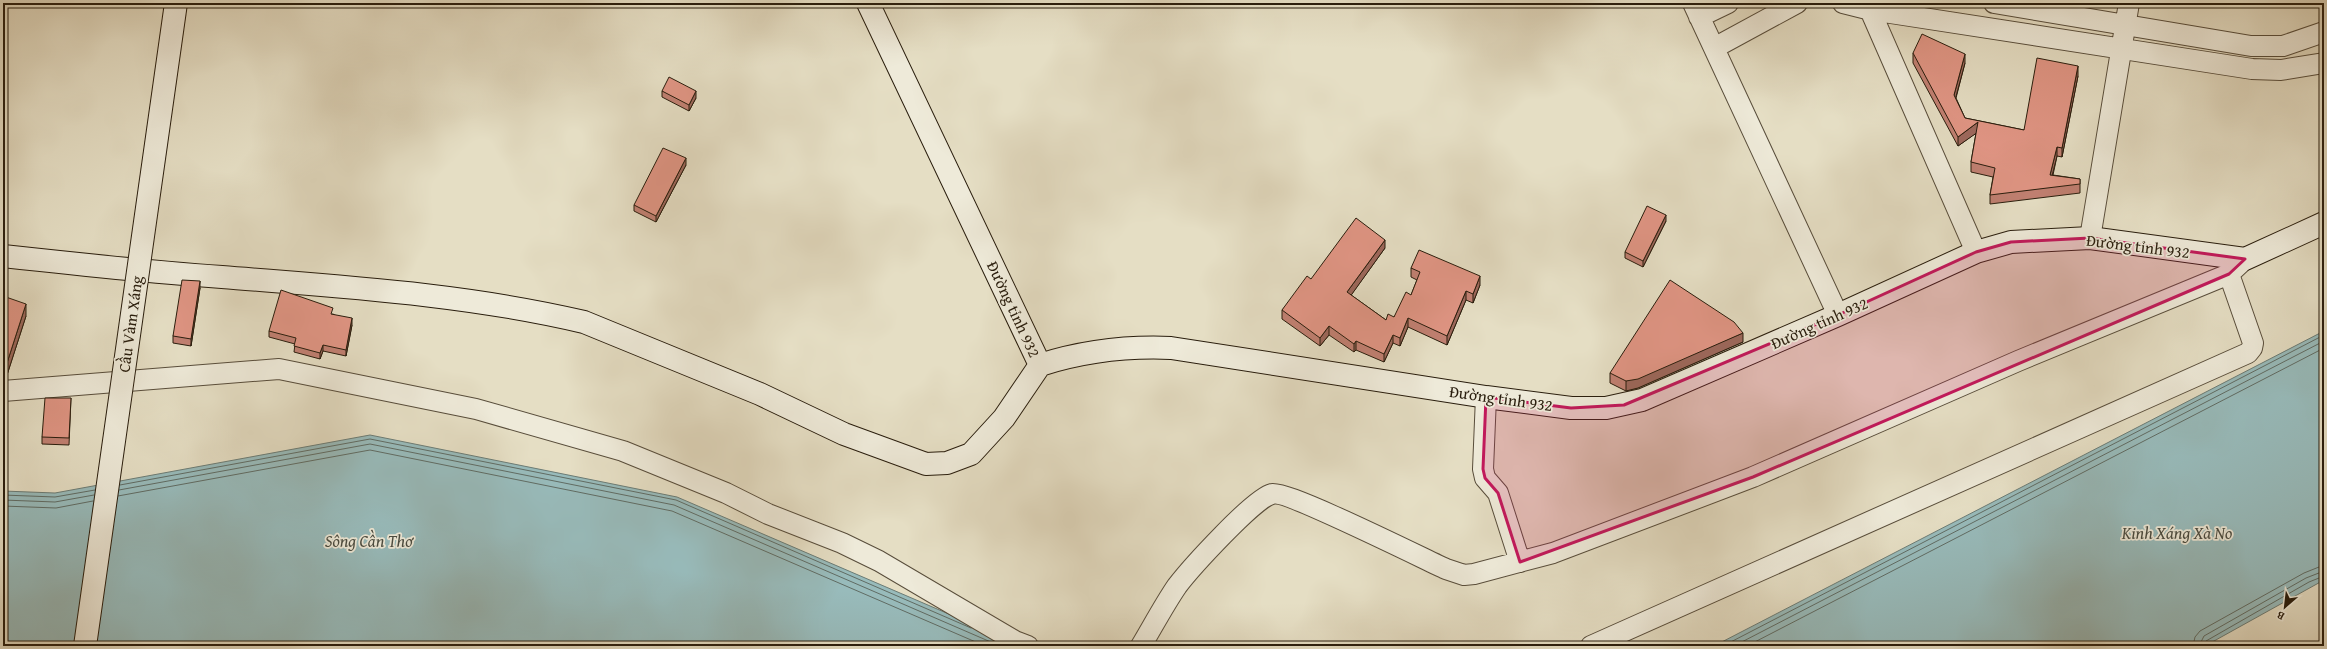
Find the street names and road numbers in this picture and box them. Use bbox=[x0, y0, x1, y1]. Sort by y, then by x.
street label: Đường tỉnh 932 bbox=[2085, 228, 2191, 264]
street label: Đường tỉnh 932 bbox=[981, 257, 1047, 361]
street label: Cầu Vàm Xáng bbox=[111, 274, 149, 374]
street label: Đường tỉnh 932 bbox=[1767, 291, 1871, 355]
street label: Đường tỉnh 932 bbox=[1448, 379, 1554, 417]

